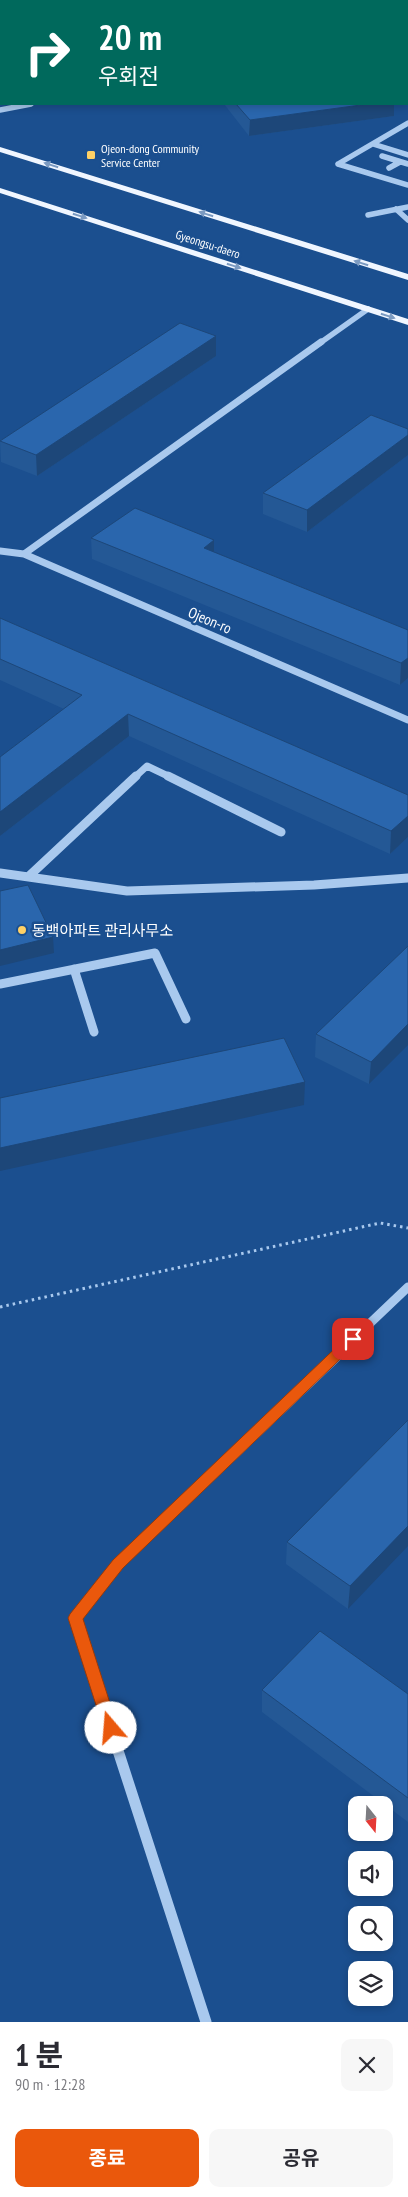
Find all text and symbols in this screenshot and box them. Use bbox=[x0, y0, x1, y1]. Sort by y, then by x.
text: 20 m bbox=[98, 14, 162, 60]
icon: right bbox=[15, 20, 80, 85]
text: 우회전 bbox=[98, 62, 159, 90]
place label: Ojeon-dong Community Service Center bbox=[101, 141, 200, 170]
marker: Ojeon-dong Community Service Center bbox=[85, 149, 97, 161]
one-way arrow bbox=[44, 161, 59, 169]
one-way arrow bbox=[199, 210, 214, 217]
one-way arrow bbox=[72, 213, 87, 220]
street label: Gyeongsu-daero bbox=[174, 227, 242, 261]
one-way arrow bbox=[354, 258, 369, 266]
one-way arrow bbox=[227, 263, 242, 270]
one-way arrow bbox=[380, 312, 395, 320]
street label: Ojeon-ro bbox=[185, 602, 235, 638]
place label: 동백아파트 관리사무소 bbox=[32, 921, 173, 940]
marker: 동백아파트 관리사무소 bbox=[16, 924, 28, 936]
pin bbox=[332, 1318, 374, 1360]
icon: arrive bbox=[339, 1325, 367, 1353]
position arrow bbox=[84, 1701, 136, 1753]
north arrow bbox=[348, 1796, 392, 1841]
map controls bbox=[348, 1796, 393, 2006]
button: sound bbox=[348, 1851, 393, 1896]
button: search bbox=[348, 1906, 393, 1951]
button: layers bbox=[348, 1961, 393, 2006]
text: 1 분 bbox=[15, 2035, 63, 2074]
button: close bbox=[341, 2039, 393, 2091]
text: 90 m · 12:28 bbox=[15, 2074, 86, 2094]
button: 종료 bbox=[15, 2129, 199, 2187]
button: 공유 bbox=[209, 2129, 393, 2187]

